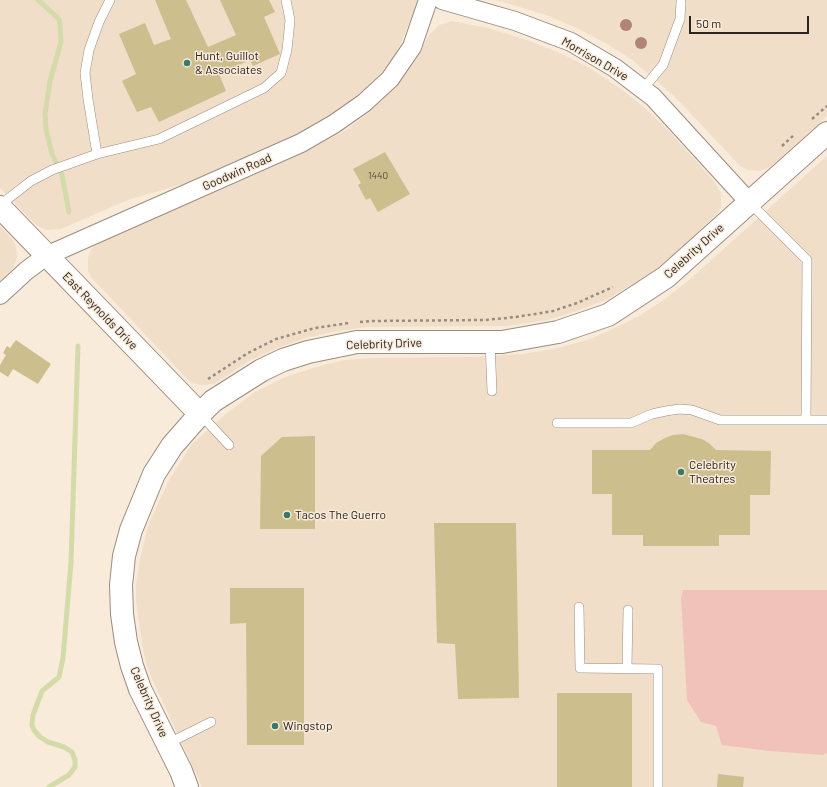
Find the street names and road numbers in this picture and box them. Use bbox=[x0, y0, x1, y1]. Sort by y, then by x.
street label: Morrison Drive bbox=[559, 34, 631, 84]
street label: Goodwin Road bbox=[200, 150, 274, 194]
street label: Celebrity Drive bbox=[661, 220, 727, 282]
street label: East Reynolds Drive bbox=[59, 269, 141, 353]
street label: Celebrity Drive bbox=[346, 335, 422, 353]
street label: Celebrity Drive bbox=[127, 664, 171, 740]

